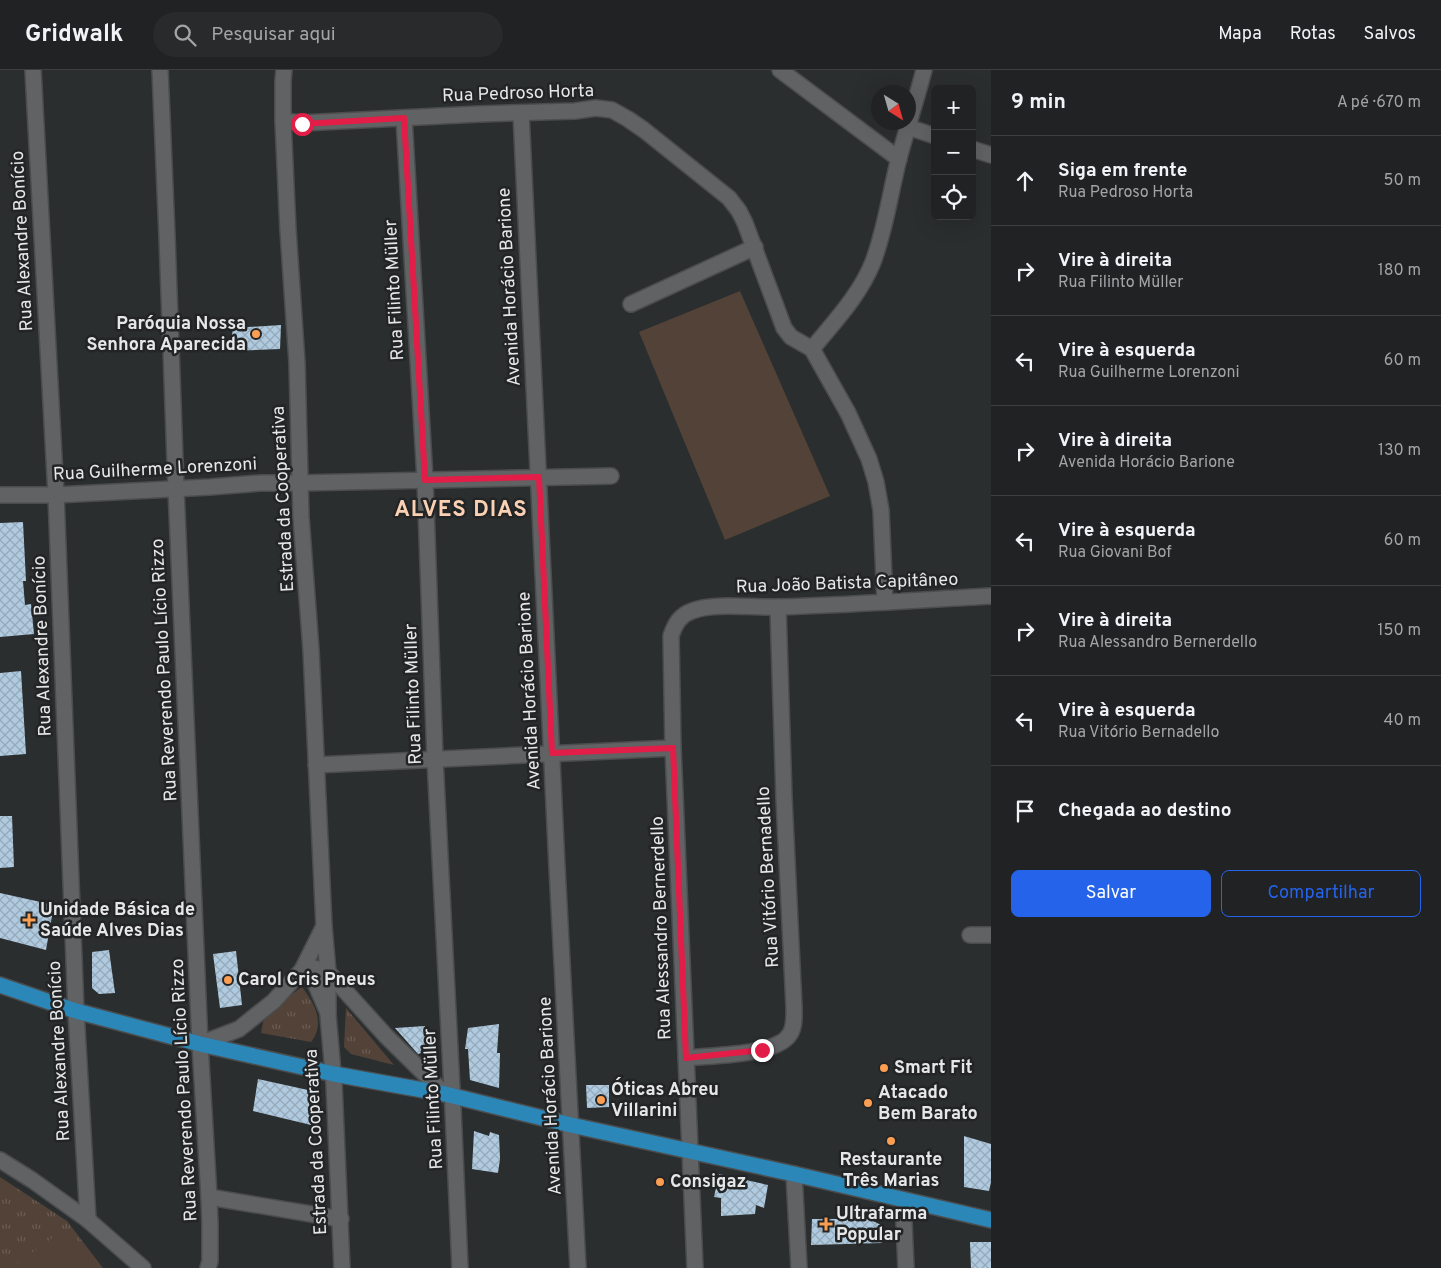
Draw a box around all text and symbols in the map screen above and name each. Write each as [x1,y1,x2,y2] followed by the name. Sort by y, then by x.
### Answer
[153,12,503,57] search box
[25,20,123,50] text: Gridwalk
[171,21,199,49] icon: search
[211,23,336,47] text: Pesquisar aqui
[1218,23,1262,46] text: Mapa
[1290,23,1336,46] text: Rotas
[1364,23,1416,46] text: Salvos
[442,80,594,108] street label: Rua Pedroso Horta
[871,85,916,130] north arrow
[931,85,976,220] map controls
[931,85,976,130] button: +
[1011,89,1066,116] text: 9 min
[1337,93,1421,113] text: A pé · 670 m
[291,113,314,136] route start
[931,130,976,175] button: −
[7,150,39,332] street label: Rua Alexandre Bonício
[1058,159,1187,183] text: Siga em frente
[1011,167,1039,195] icon: ahead
[1384,171,1421,191] text: 50 m
[931,175,976,220] button: locate
[1058,183,1193,203] text: Rua Pedroso Horta
[493,187,527,387] street label: Avenida Horácio Barione
[380,219,410,361] street label: Rua Filinto Müller
[1058,249,1172,273] text: Vire à direita
[1011,257,1039,285] icon: right
[1378,261,1421,281] text: 180 m
[1058,273,1184,293] text: Rua Filinto Müller
[87,313,246,357] place label: Paróquia Nossa Senhora Aparecida
[250,328,262,340] marker: Paróquia Nossa Senhora Aparecida
[1058,339,1196,363] text: Vire à esquerda
[1011,347,1039,375] icon: left
[1384,351,1421,371] text: 60 m
[1058,363,1240,383] text: Rua Guilherme Lorenzoni
[268,405,300,593] street label: Estrada da Cooperativa
[1058,429,1172,453] text: Vire à direita
[1011,437,1039,465] icon: right
[1378,441,1421,461] text: 130 m
[52,453,258,487] street label: Rua Guilherme Lorenzoni
[1058,453,1235,473] text: Avenida Horácio Barione
[394,497,528,524] district label: ALVES DIAS
[1058,519,1196,543] text: Vire à esquerda
[1011,527,1039,555] icon: left
[1384,531,1421,551] text: 60 m
[147,538,183,802] street label: Rua Reverendo Paulo Lício Rizzo
[1058,543,1172,563] text: Rua Giovani Bof
[28,555,58,737] street label: Rua Alexandre Bonício
[735,569,959,599] street label: Rua João Batista Capitâneo
[513,591,547,791] street label: Avenida Horácio Barione
[1058,609,1172,633] text: Vire à direita
[1011,617,1039,645] icon: right
[1378,621,1421,641] text: 150 m
[400,623,428,765] street label: Rua Filinto Müller
[1058,633,1257,653] text: Rua Alessandro Bernerdello
[1058,699,1196,723] text: Vire à esquerda
[1011,707,1039,735] icon: left
[1383,711,1421,731] text: 40 m
[1058,723,1219,743] text: Rua Vitório Bernadello
[753,786,785,968] street label: Rua Vitório Bernadello
[1011,797,1039,825] icon: arrive
[1058,799,1232,823] text: Chegada ao destino
[647,816,677,1040] street label: Rua Alessandro Bernerdello
[1011,870,1211,917] button: Salvar
[1221,870,1421,917] button: Compartilhar
[40,899,195,943] place label: Unidade Básica de Saúde Alves Dias
[22,913,36,927] marker: Unidade Básica de Saúde Alves Dias
[167,958,203,1222] street label: Rua Reverendo Paulo Lício Rizzo
[44,960,76,1142] street label: Rua Alexandre Bonício
[238,969,376,992] place label: Carol Cris Pneus
[222,974,234,986] marker: Carol Cris Pneus
[534,996,568,1196] street label: Avenida Horácio Barione
[419,1028,449,1170] street label: Rua Filinto Müller
[751,1039,774,1062] route end
[301,1048,333,1236] street label: Estrada da Cooperativa
[894,1057,973,1080] place label: Smart Fit
[878,1062,890,1074] marker: Smart Fit
[611,1077,719,1123] place label: Óticas Abreu Villarini
[878,1082,978,1126] place label: Atacado Bem Barato
[595,1094,607,1106] marker: Óticas Abreu Villarini
[862,1097,874,1109] marker: Atacado Bem Barato
[885,1135,897,1147] marker: Restaurante Três Marias
[840,1149,942,1193] place label: Restaurante Três Marias
[670,1171,746,1194] place label: Consigaz
[654,1176,666,1188] marker: Consigaz
[836,1203,927,1247] place label: Ultrafarma Popular
[820,1218,832,1230] marker: Ultrafarma Popular

